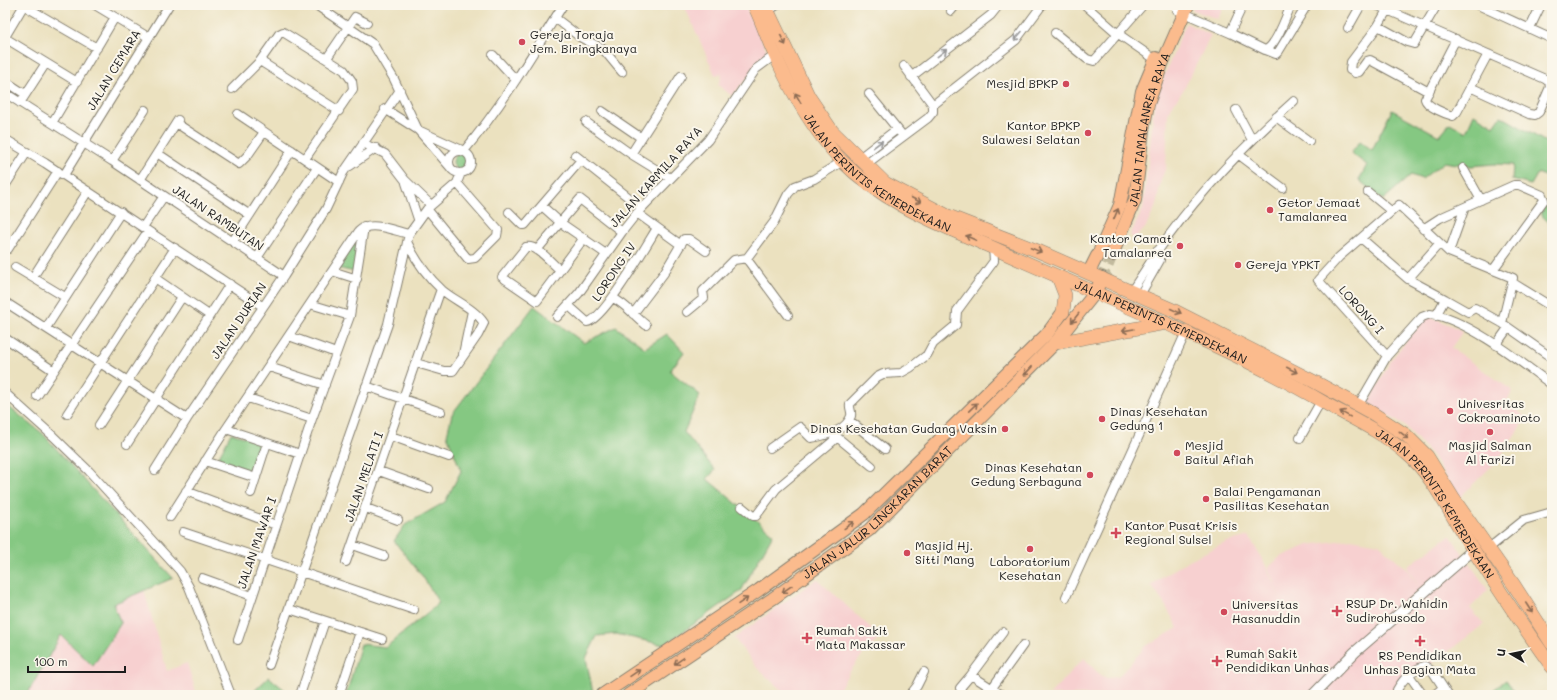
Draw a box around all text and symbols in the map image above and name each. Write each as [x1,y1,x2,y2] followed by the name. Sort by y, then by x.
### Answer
[83,26,144,113] street label: JALAN CEMARA
[530,26,637,56] place label: Gereja Toraja Jem. Biringkanaya
[1014,31,1023,41] one-way arrow
[779,34,787,46] one-way arrow
[517,37,527,47] marker: Gereja Toraja Jem. Biringkanaya
[936,48,947,57] one-way arrow
[1124,50,1173,209] street label: JALAN TAMALANREA RAYA
[987,75,1058,91] place label: Mesjid BPKP
[1061,79,1071,89] marker: Mesjid BPKP
[794,92,802,104] one-way arrow
[801,110,954,236] street label: JALAN PERINTIS KEMERDEKAAN
[982,117,1080,147] place label: Kantor BPKP Sulawesi Selatan
[606,122,705,230] street label: JALAN KARMILA RAYA
[1083,128,1093,138] marker: Kantor BPKP Sulawesi Selatan
[872,140,883,148] one-way arrow
[170,181,267,254] street label: JALAN RAMBUTAN
[1278,194,1360,224] place label: Getor Jemaat Tamalanrea
[910,197,922,205] one-way arrow
[1265,205,1275,215] marker: Getor Jemaat Tamalanrea
[1113,209,1121,221] one-way arrow
[1090,230,1172,260] place label: Kantor Camat Tamalanrea
[965,234,977,242] one-way arrow
[588,239,639,304] street label: LORONG IV
[1175,241,1185,251] marker: Kantor Camat Tamalanrea
[1030,247,1042,254] one-way arrow
[1246,256,1321,272] place label: Gereja YPKT
[1233,260,1243,270] marker: Gereja YPKT
[1073,276,1250,367] street label: JALAN PERINTIS KEMERDEKAAN
[207,279,270,362] street label: JALAN DURIAN
[1336,282,1388,337] street label: LORONG I
[1170,308,1182,315] one-way arrow
[1071,312,1080,323] one-way arrow
[1122,326,1135,334] one-way arrow
[1024,366,1033,376] one-way arrow
[1285,367,1297,375] one-way arrow
[1458,395,1540,425] place label: Univesritas Cokroaminoto
[968,402,978,412] one-way arrow
[1110,403,1207,433] place label: Dinas Kesehatan Gedung 1
[1445,406,1455,416] marker: Univesritas Cokroaminoto
[1339,410,1351,417] one-way arrow
[1097,414,1107,424] marker: Dinas Kesehatan Gedung 1
[810,420,997,436] place label: Dinas Kesehatan Gudang Vaksin
[1000,424,1010,434] marker: Dinas Kesehatan Gudang Vaksin
[1373,424,1498,581] street label: JALAN PERINTIS KEMERDEKAAN
[1485,427,1495,437] marker: Masjid Salman Al Farizi
[340,429,386,524] street label: JALAN MELATI I
[1399,430,1410,439] one-way arrow
[1185,437,1253,467] place label: Mesjid Baitul Afiah
[1449,437,1531,467] place label: Masjid Salman Al Farizi
[799,442,956,582] street label: JALAN JALUR LINGKARAN BARAT
[1172,448,1182,458] marker: Mesjid Baitul Afiah
[971,459,1082,489] place label: Dinas Kesehatan Gedung Serbaguna
[1085,470,1095,480] marker: Dinas Kesehatan Gedung Serbaguna
[1214,483,1329,513] place label: Balai Pengamanan Pasilitas Kesehatan
[1201,494,1211,504] marker: Balai Pengamanan Pasilitas Kesehatan
[233,495,279,591] street label: JALAN MAWAR I
[1125,517,1237,547] place label: Kantor Pusat Krisis Regional Sulsel
[843,521,854,530] one-way arrow
[1110,527,1122,539] marker: Kantor Pusat Krisis Regional Sulsel
[915,537,974,567] place label: Masjid Hj. Sitti Mang
[1025,544,1035,554] marker: Laboratorium Kesehatan
[902,548,912,558] marker: Masjid Hj. Sitti Mang
[990,553,1070,583] place label: Laboratorium Kesehatan
[782,585,793,593] one-way arrow
[1346,595,1448,625] place label: RSUP Dr. Wahidin Sudirohusodo
[1232,596,1300,626] place label: Universitas Hasanuddin
[737,597,748,605] one-way arrow
[1525,602,1533,613] one-way arrow
[1331,605,1343,617] marker: RSUP Dr. Wahidin Sudirohusodo
[1219,607,1229,617] marker: Universitas Hasanuddin
[816,622,906,652] place label: Rumah Sakit Mata Makassar
[801,632,813,644] marker: Rumah Sakit Mata Makassar
[1491,634,1531,674] north arrow
[1414,635,1426,647] marker: RS Pendidikan Unhas Bagian Mata
[1226,645,1329,675] place label: Rumah Sakit Pendidikan Unhas
[1364,647,1476,677] place label: RS Pendidikan Unhas Bagian Mata
[1493,647,1509,657] text: U
[28,648,125,674] scale bar
[34,653,68,669] text: 100 m
[1211,655,1223,667] marker: Rumah Sakit Pendidikan Unhas
[674,657,685,665] one-way arrow
[629,669,640,677] one-way arrow

